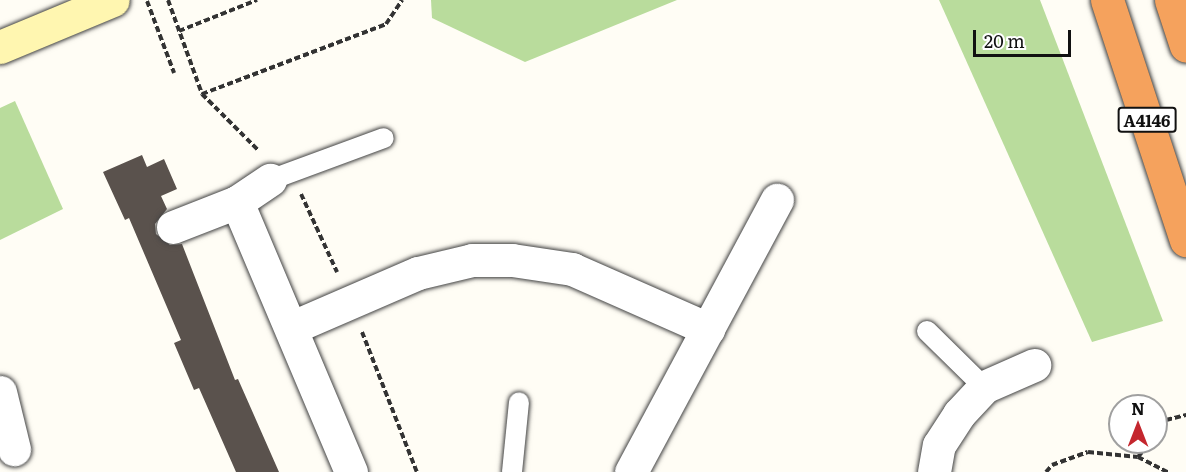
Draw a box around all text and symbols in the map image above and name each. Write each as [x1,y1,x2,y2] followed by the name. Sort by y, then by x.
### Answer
[976,18,1074,56] scale bar
[984,27,1025,54] text: 20 m
[1117,107,1177,133] road number: A4146
[1108,394,1168,454] north arrow
[1131,396,1145,420] text: N

